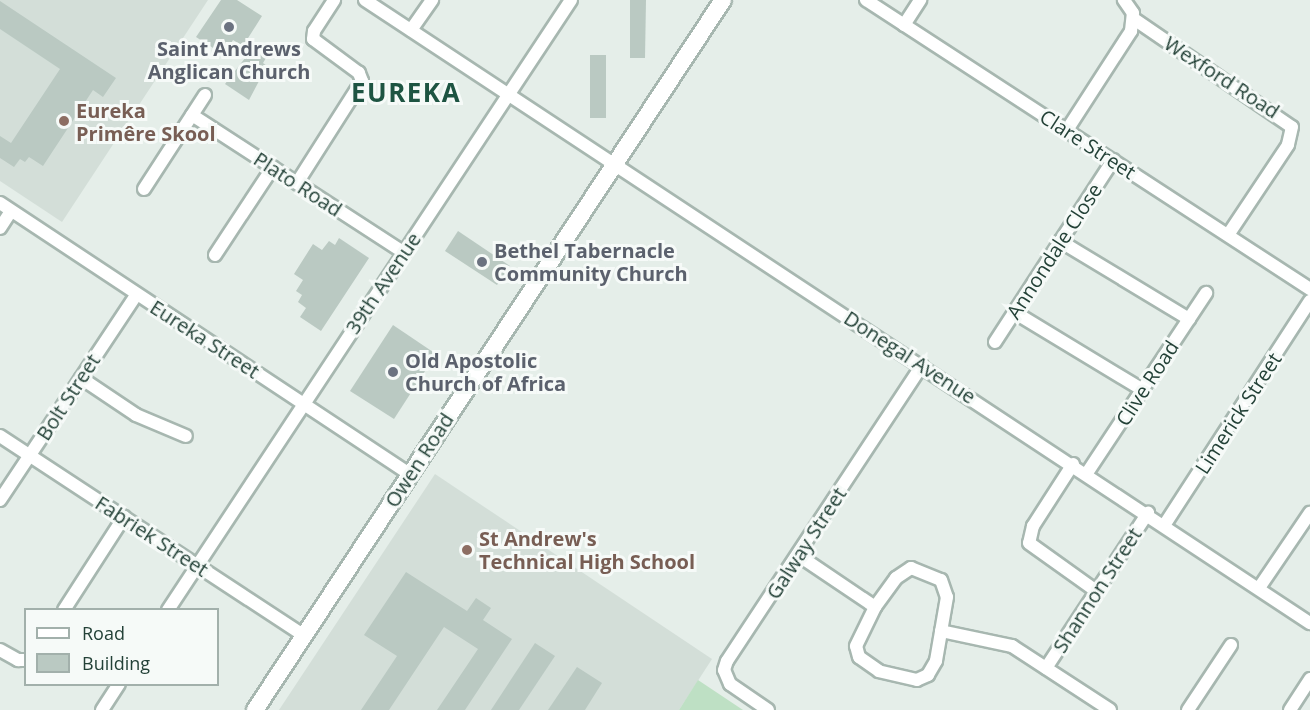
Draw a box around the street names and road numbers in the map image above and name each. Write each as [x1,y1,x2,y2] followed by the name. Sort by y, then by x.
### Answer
[1160,31,1284,123] street label: Wexford Road
[1036,104,1140,184] street label: Clare Street
[249,147,347,221] street label: Plato Road
[1001,179,1107,323] street label: Annondale Close
[340,228,426,338] street label: 39th Avenue
[146,295,264,383] street label: Eureka Street
[840,306,980,408] street label: Donegal Avenue
[1111,336,1183,430] street label: Clive Road
[1190,348,1286,478] street label: Limerick Street
[31,349,105,445] street label: Bolt Street
[380,408,458,512] street label: Owen Road
[761,483,851,603] street label: Galway Street
[91,491,213,581] street label: Fabriek Street
[1048,523,1146,657] street label: Shannon Street

